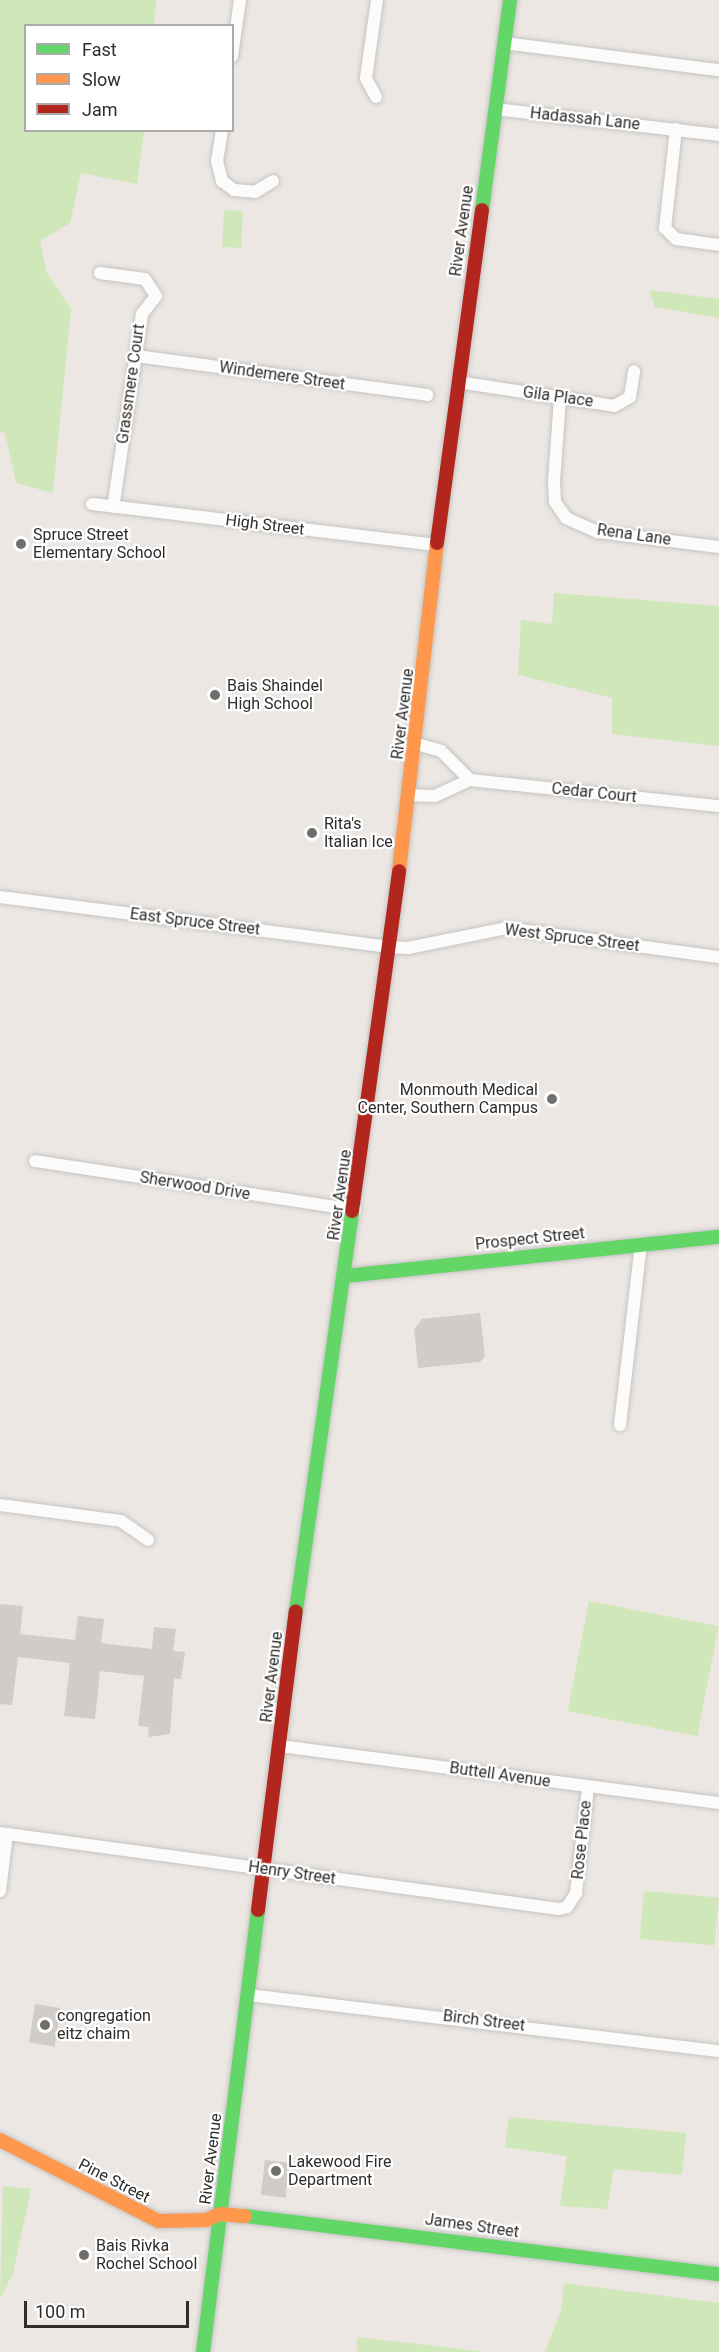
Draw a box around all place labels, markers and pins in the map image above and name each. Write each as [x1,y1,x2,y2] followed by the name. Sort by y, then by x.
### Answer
[33,525,166,563] place label: Spruce Street Elementary School
[14,537,28,551] marker: Spruce Street Elementary School
[227,676,323,714] place label: Bais Shaindel High School
[208,688,222,702] marker: Bais Shaindel High School
[324,814,393,852] place label: Rita's Italian Ice
[305,826,319,840] marker: Rita's Italian Ice
[358,1080,538,1118] place label: Monmouth Medical Center, Southern Campus
[543,1090,561,1108] marker: Monmouth Medical Center, Southern Campus
[57,2006,151,2044] place label: congregation eitz chaim
[38,2018,52,2032] marker: congregation eitz chaim
[288,2152,392,2190] place label: Lakewood Fire Department
[269,2164,283,2178] marker: Lakewood Fire Department
[96,2236,197,2274] place label: Bais Rivka Rochel School
[77,2248,91,2262] marker: Bais Rivka Rochel School

